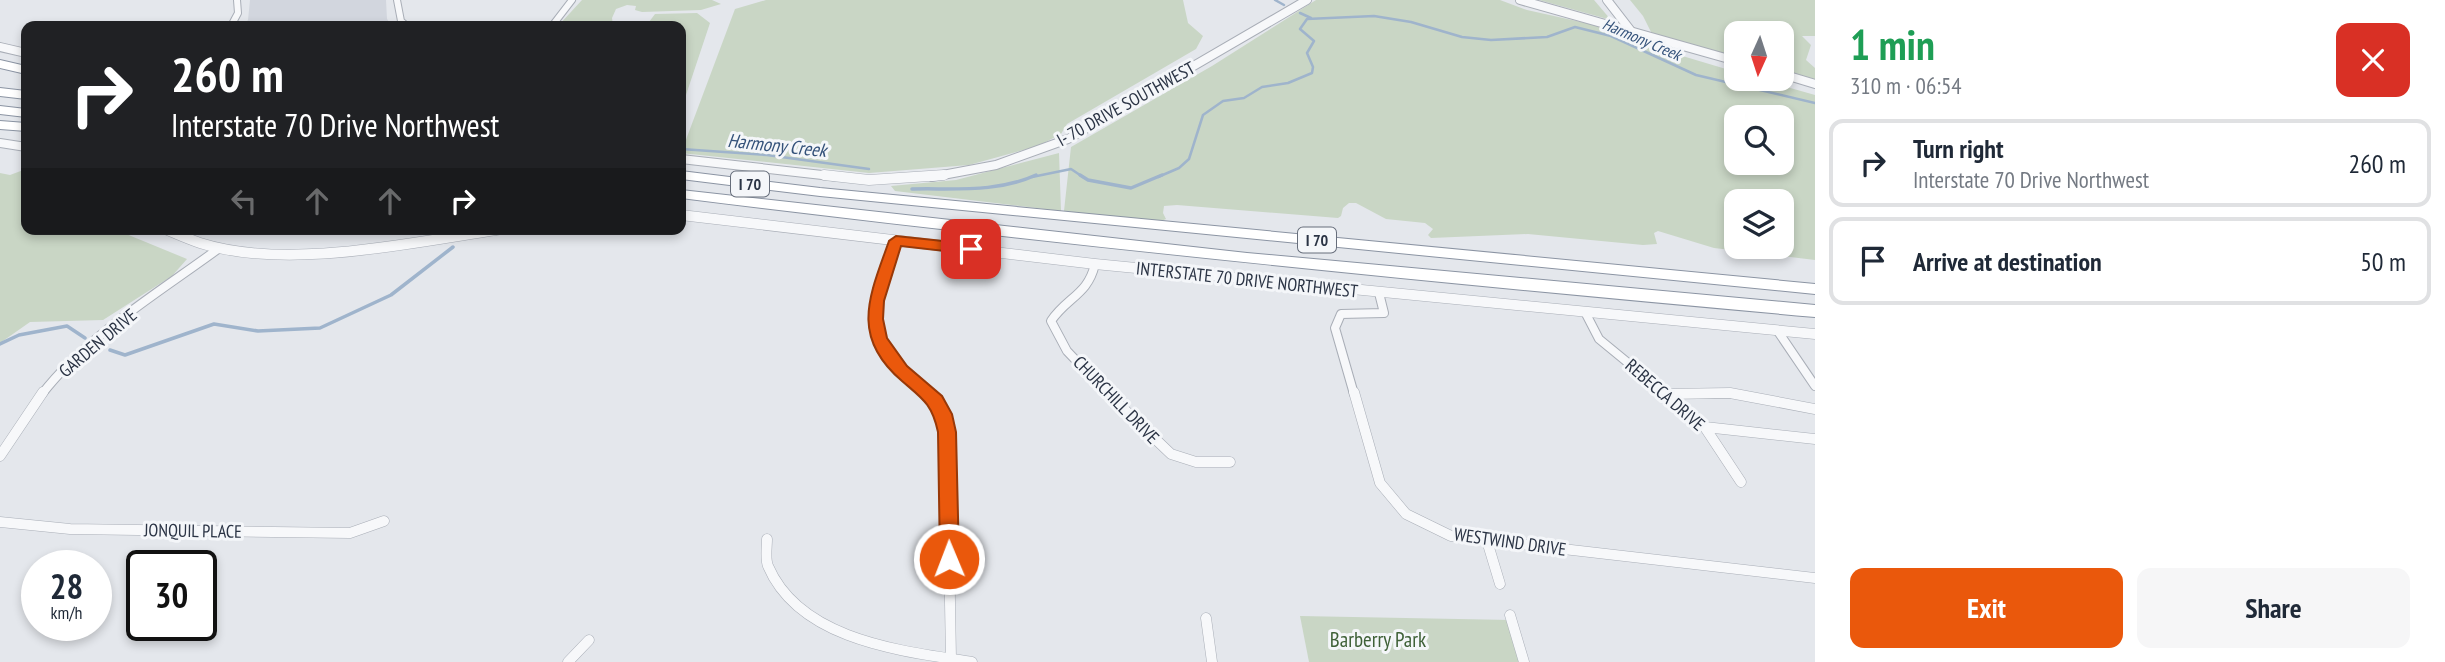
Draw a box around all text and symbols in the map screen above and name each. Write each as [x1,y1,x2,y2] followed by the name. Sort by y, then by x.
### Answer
[1600,13,1686,65] water label: Harmony Creek
[1850,17,1935,72] text: 1 min
[1724,21,1794,91] north arrow
[1724,21,1794,259] map controls
[2336,23,2410,97] button: close
[171,42,284,106] text: 260 m
[56,49,147,140] icon: right
[1053,56,1199,151] street label: I- 70 DRIVE SOUTHWEST
[1850,71,1962,100] text: 310 m · 06:54
[171,104,499,146] text: Interstate 70 Drive Northwest
[1724,105,1794,175] button: search
[726,128,830,162] water label: Harmony Creek
[1913,132,2004,165] text: Turn right
[1854,144,1892,182] icon: right
[2348,147,2406,180] text: 260 m
[1913,165,2149,194] text: Interstate 70 Drive Northwest
[731,172,769,196] road number: I 70
[225,182,263,220] icon: left
[298,182,336,220] icon: ahead
[371,182,409,220] icon: ahead
[444,182,482,220] icon: right
[1724,189,1794,259] button: layers
[941,219,1001,279] pin
[1298,228,1336,252] road number: I 70
[952,230,990,268] icon: arrive
[1854,242,1892,280] icon: arrive
[1913,245,2102,278] text: Arrive at destination
[2360,245,2406,278] text: 50 m
[1135,256,1359,303] street label: INTERSTATE 70 DRIVE NORTHWEST
[54,303,141,382] street label: GARDEN DRIVE
[1069,351,1164,449] street label: CHURCHILL DRIVE
[1621,354,1710,436] street label: REBECCA DRIVE
[143,518,242,543] street label: JONQUIL PLACE
[912,522,986,596] position arrow
[1453,522,1568,561] street label: WESTWIND DRIVE
[126,550,217,641] speed limit sign: 30
[50,563,83,609] text: 28
[1850,568,2123,648] button: Exit
[2137,568,2410,648] button: Share
[51,601,82,624] text: km/h
[1330,626,1426,653] park label: Barberry Park

